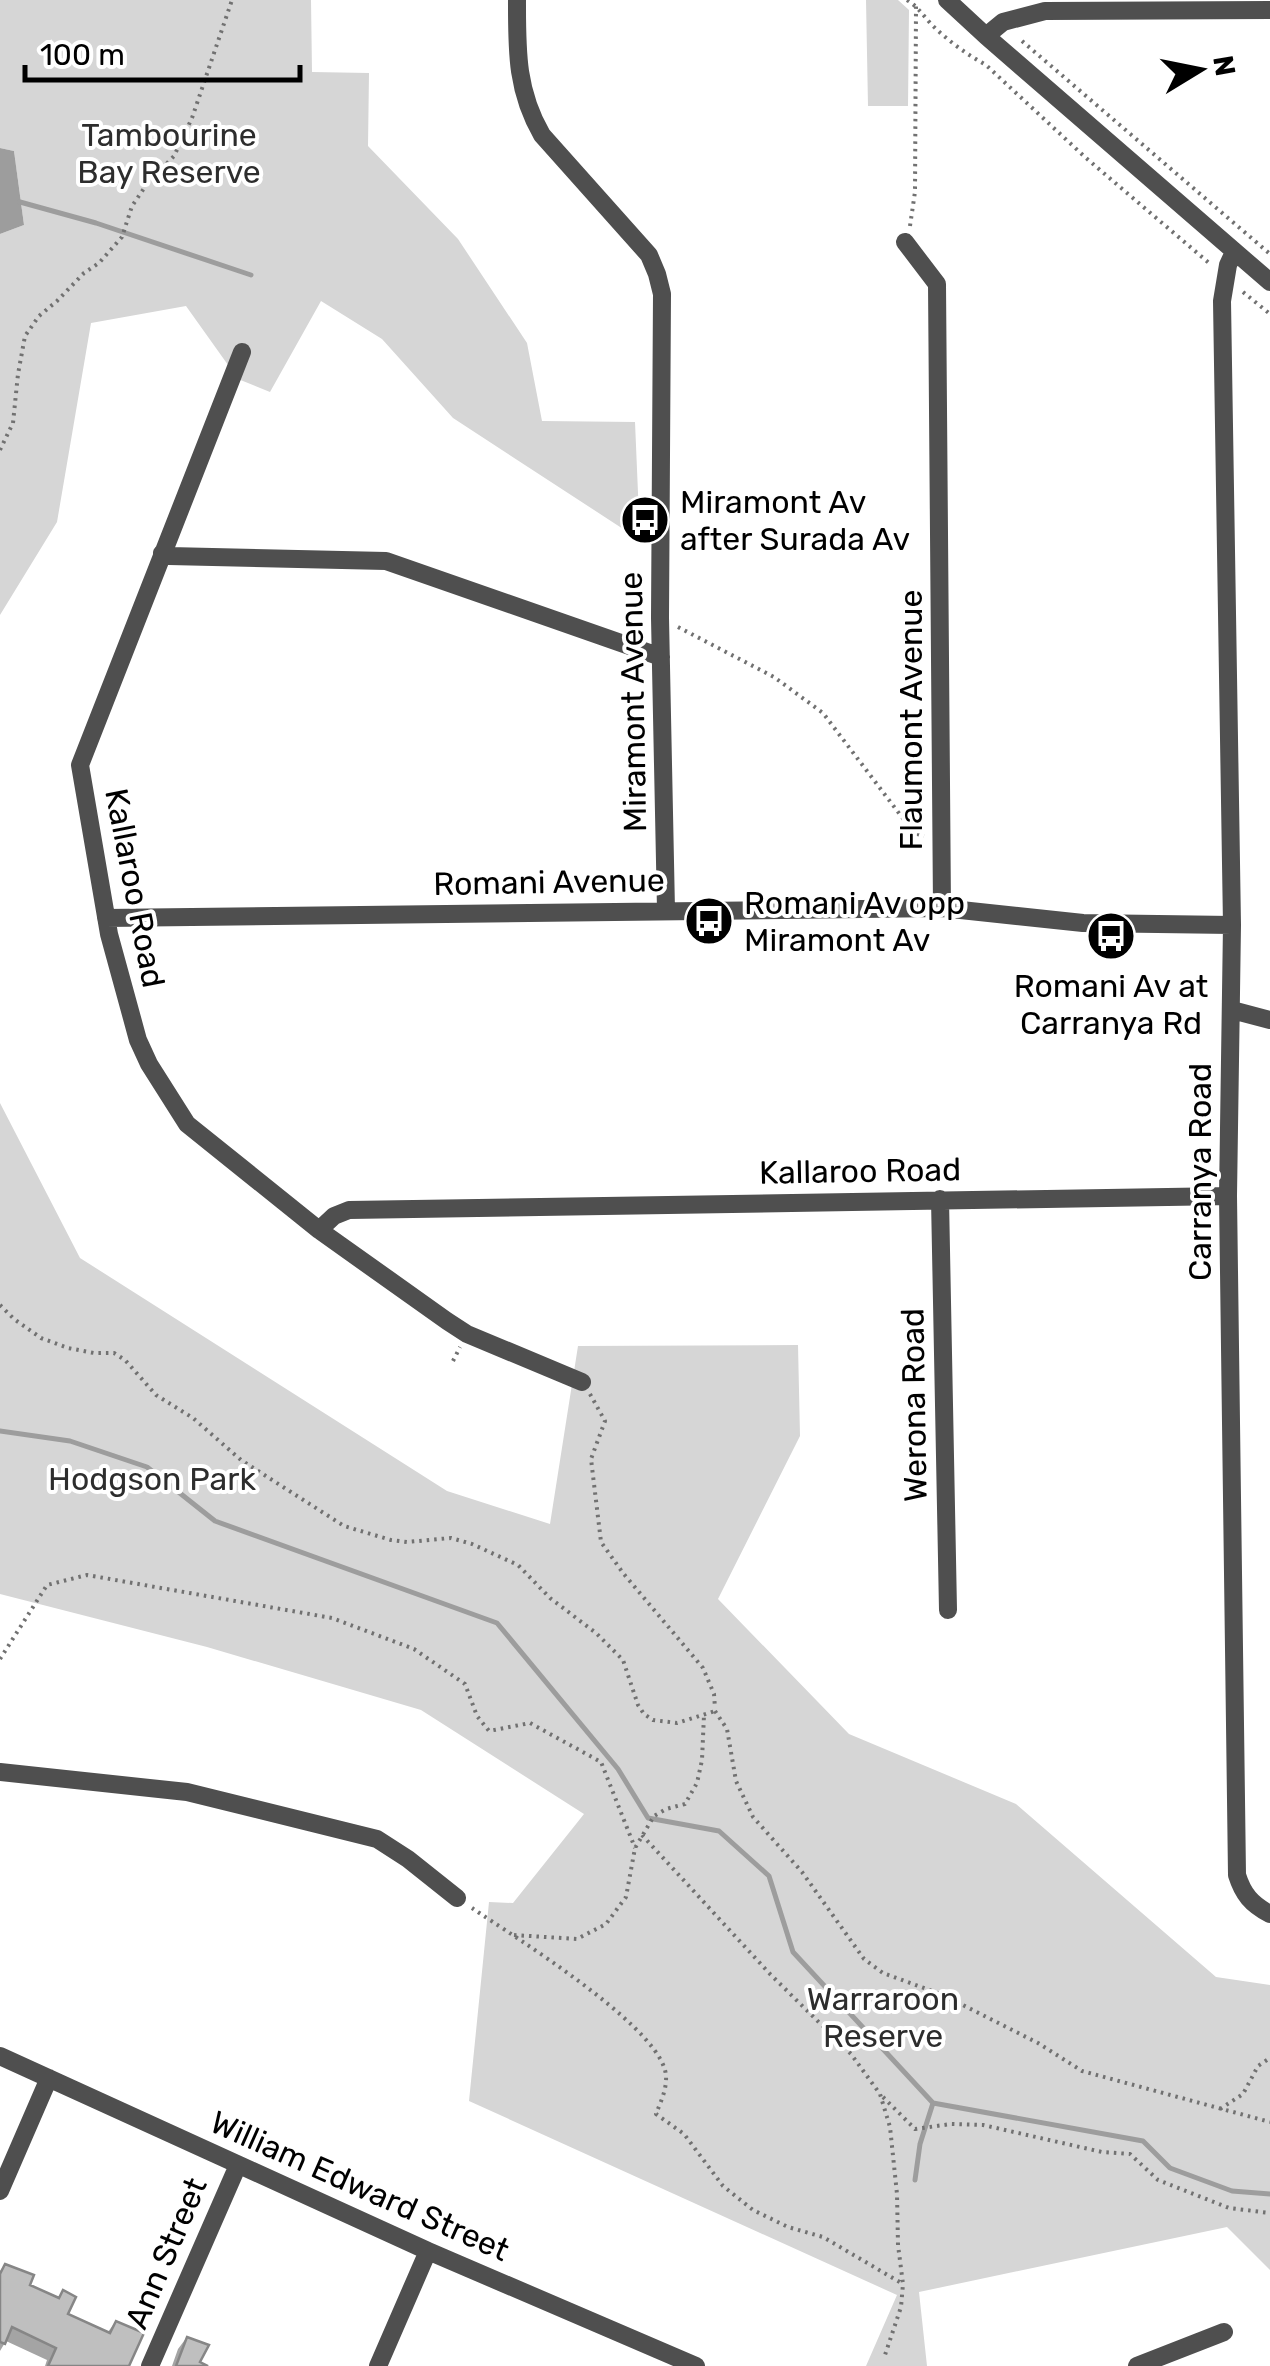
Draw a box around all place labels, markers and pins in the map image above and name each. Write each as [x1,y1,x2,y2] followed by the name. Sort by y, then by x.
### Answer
[680,483,910,558] place label: Miramont Av after Surada Av
[619,494,671,546] bus stop icon: Miramont Av after Surada Av
[744,884,965,959] place label: Romani Av opp Miramont Av
[683,895,735,947] bus stop icon: Romani Av opp Miramont Av
[1085,910,1137,962] bus stop icon: Romani Av at Carranya Rd
[1014,967,1208,1042] place label: Romani Av at Carranya Rd

